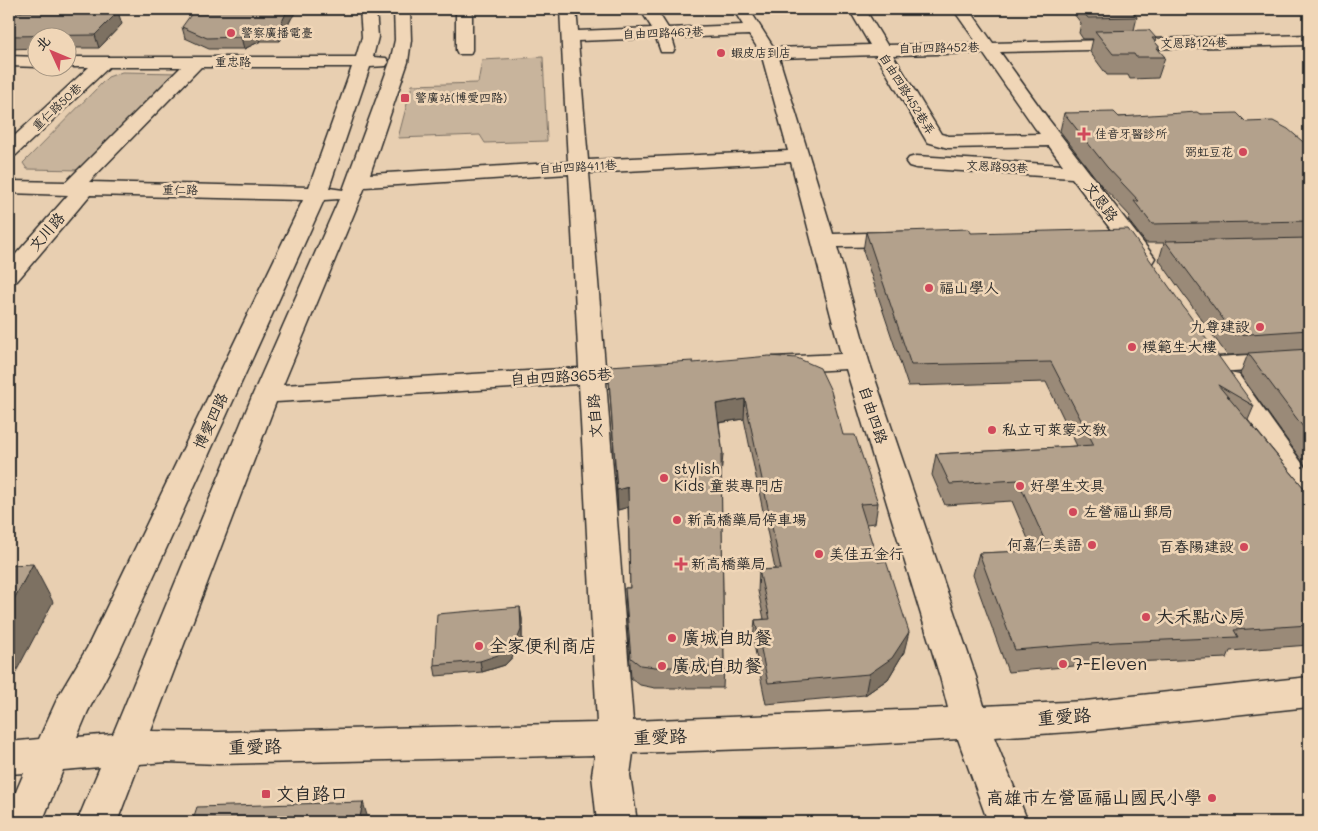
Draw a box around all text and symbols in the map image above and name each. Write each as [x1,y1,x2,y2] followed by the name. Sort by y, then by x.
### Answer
[622,23,704,41] street label: 自由四路467巷
[241,24,313,40] place label: 警察廣播電臺
[225,27,237,39] marker: 警察廣播電臺
[28,28,78,78] north arrow
[31,31,54,54] text: 北
[1160,33,1228,51] street label: 文恩路124巷
[898,38,979,56] street label: 自由四路452巷
[731,44,791,60] place label: 蝦皮店到店
[715,47,727,59] marker: 蝦皮店到店
[876,50,939,137] street label: 自由四路452巷弄
[215,53,251,69] street label: 重忠路
[28,79,85,133] street label: 重仁路50巷
[415,89,507,105] place label: 警廣站(博愛四路)
[399,92,411,104] marker: 警廣站(博愛四路)
[1095,125,1168,141] place label: 佳音牙醫診所
[1077,127,1091,141] marker: 佳音牙醫診所
[1185,143,1233,159] place label: 弼虹豆花
[1237,146,1249,158] marker: 弼虹豆花
[539,156,617,176] street label: 自由四路411巷
[966,156,1028,176] street label: 文恩路93巷
[1080,177,1123,225] street label: 文恩路
[162,181,198,197] street label: 重仁路
[24,208,69,255] street label: 文川路
[939,277,999,297] place label: 福山學人
[923,282,935,294] marker: 福山學人
[1190,316,1250,336] place label: 九尊建設
[1254,321,1266,333] marker: 九尊建設
[1142,336,1217,356] place label: 模範生大樓
[1126,341,1138,353] marker: 模範生大樓
[510,363,612,389] street label: 自由四路365巷
[855,383,893,446] street label: 自由四路
[188,389,232,452] street label: 博愛四路
[582,393,606,439] street label: 文自路
[1002,419,1107,439] place label: 私立可萊蒙文教
[986,424,998,436] marker: 私立可萊蒙文教
[674,458,784,495] place label: stylish Kids 童裝專門店
[658,472,670,484] marker: stylish Kids 童裝專門店
[1030,475,1105,495] place label: 好學生文具
[1014,480,1026,492] marker: 好學生文具
[1083,501,1173,521] place label: 左營福山郵局
[1067,506,1079,518] marker: 左營福山郵局
[687,509,807,529] place label: 新高橋藥局停車場
[671,514,683,526] marker: 新高橋藥局停車場
[1007,534,1082,554] place label: 何嘉仁美語
[1159,536,1234,556] place label: 百春陽建設
[1086,539,1098,551] marker: 何嘉仁美語
[1238,541,1250,553] marker: 百春陽建設
[829,543,904,563] place label: 美佳五金行
[813,548,825,560] marker: 美佳五金行
[691,553,766,573] place label: 新高橋藥局
[675,558,687,570] marker: 新高橋藥局
[1156,604,1246,628] place label: 大禾點心房
[1140,611,1152,623] marker: 大禾點心房
[682,625,772,649] place label: 廣城自助餐
[666,632,678,644] marker: 廣城自助餐
[489,633,597,657] place label: 全家便利商店
[473,640,485,652] marker: 全家便利商店
[1073,651,1147,675] place label: 7-Eleven
[672,653,762,677] place label: 廣成自助餐
[1057,658,1069,670] marker: 7-Eleven
[656,660,668,672] marker: 廣成自助餐
[1036,702,1092,730] street label: 重愛路
[633,723,687,749] street label: 重愛路
[228,734,282,758] street label: 重愛路
[276,781,348,805] place label: 文自路口
[986,785,1202,809] place label: 高雄市左營區福山國民小學
[260,788,272,800] marker: 文自路口
[1206,792,1218,804] marker: 高雄市左營區福山國民小學

